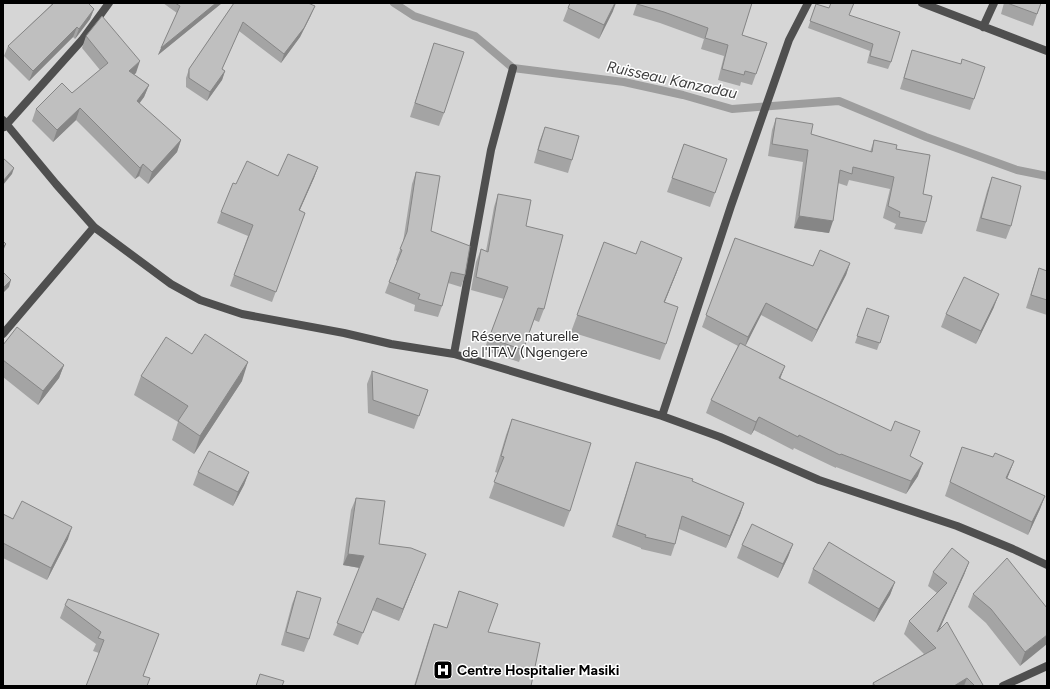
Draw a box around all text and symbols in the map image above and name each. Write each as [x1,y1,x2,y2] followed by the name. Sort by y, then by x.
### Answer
[605,57,739,103] water label: Ruisseau Kanzadau
[462,328,588,361] park label: Réserve naturelle de l'ITAV (Ngengere
[432,659,454,681] hospital icon: Centre Hospitalier Masiki
[457,662,619,679] place label: Centre Hospitalier Masiki

